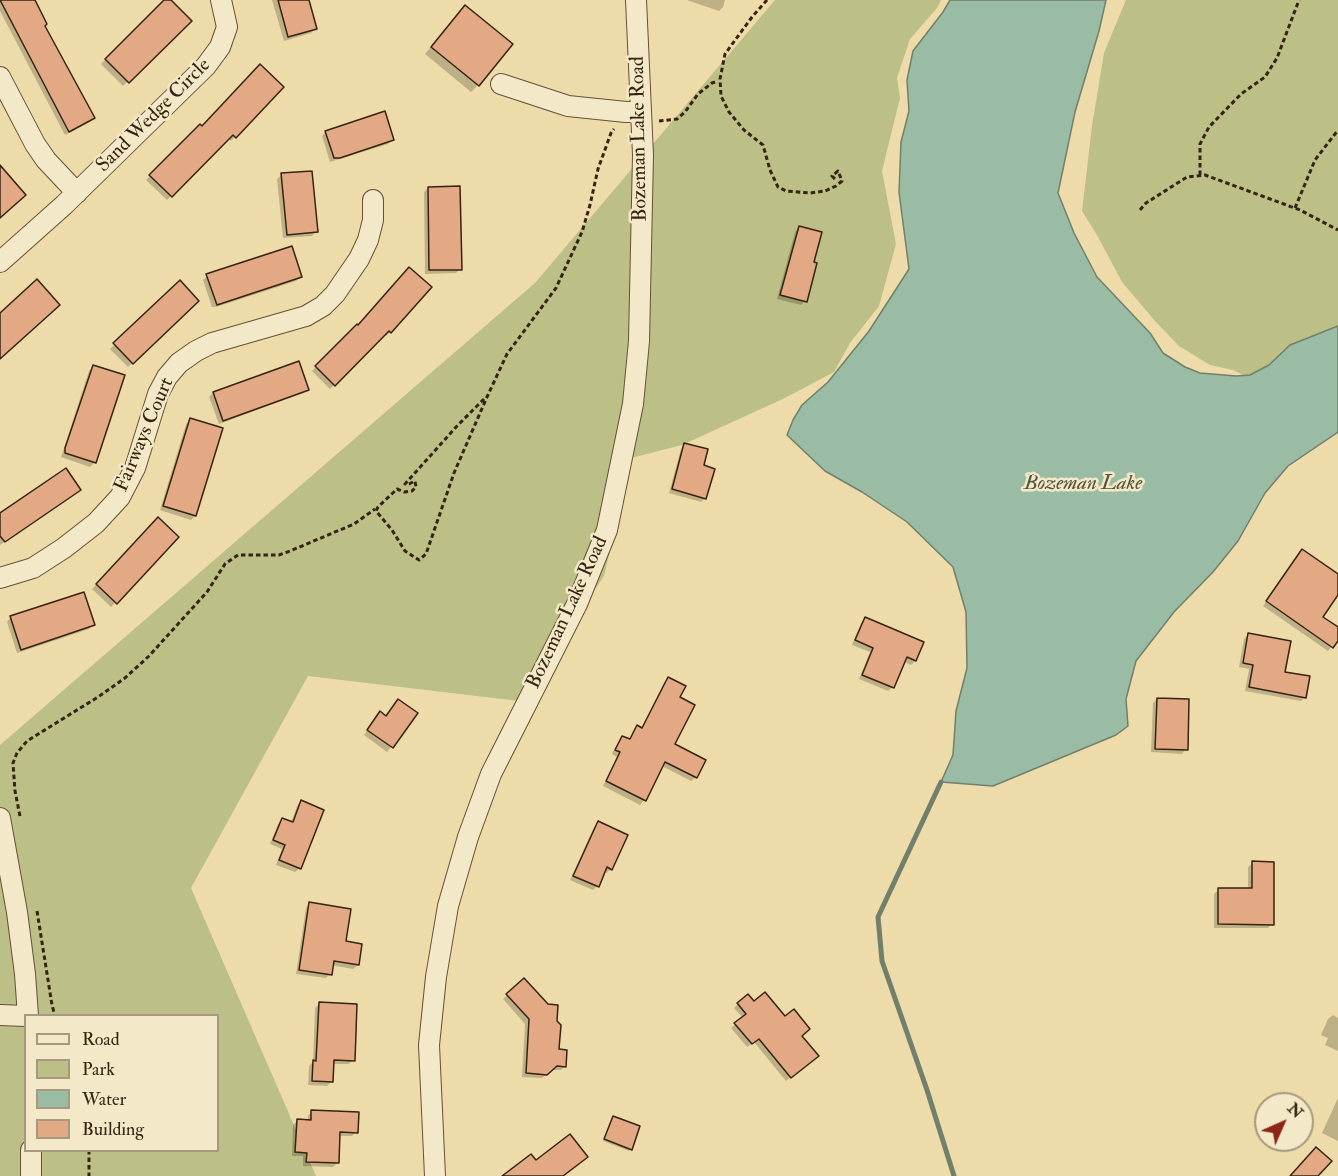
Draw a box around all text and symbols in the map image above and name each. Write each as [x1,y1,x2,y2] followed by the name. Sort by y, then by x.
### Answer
[92,54,216,178] street label: Sand Wedge Circle
[627,56,653,222] street label: Bozeman Lake Road
[110,374,180,496] street label: Fairways Court
[1024,471,1142,497] water label: Bozeman Lake
[522,533,614,693] street label: Bozeman Lake Road
[24,1014,219,1152] legend
[82,1028,120,1051] text: Road
[82,1058,115,1081] text: Park
[82,1088,126,1111] text: Water
[1254,1092,1314,1152] north arrow
[1283,1099,1307,1123] text: N
[82,1118,144,1141] text: Building

